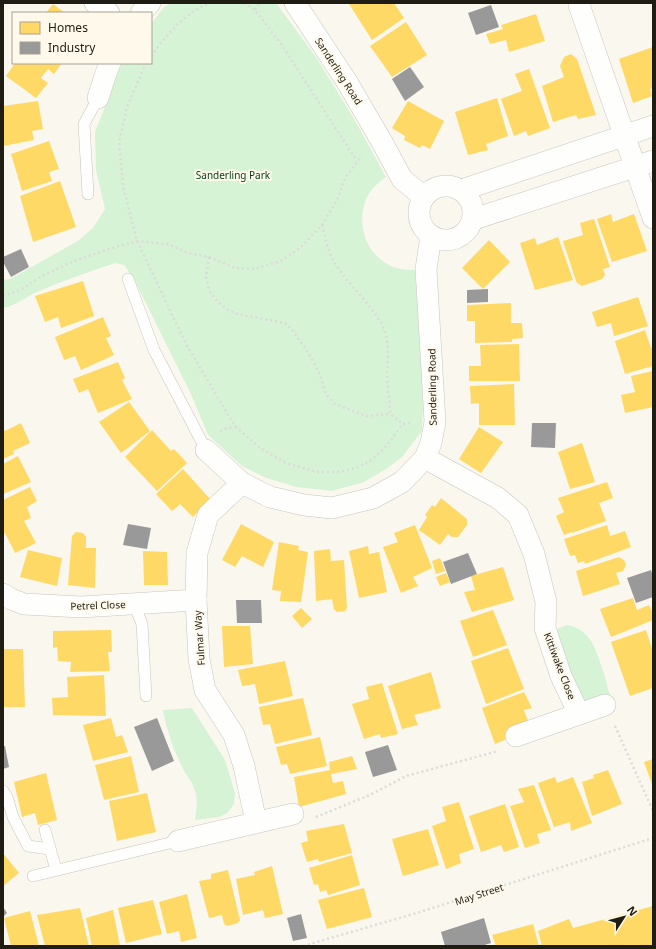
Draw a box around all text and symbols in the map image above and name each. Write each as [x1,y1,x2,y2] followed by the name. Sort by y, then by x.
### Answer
[12,12,152,64] legend
[48,19,88,36] text: Homes
[312,35,366,107] street label: Sanderling Road
[48,39,96,56] text: Industry
[196,168,271,182] park label: Sanderling Park
[424,348,440,426] street label: Sanderling Road
[70,597,126,613] street label: Petrel Close
[190,609,208,666] street label: Fulmar Way
[541,630,579,702] street label: Kittiwake Close
[453,879,505,908] street label: May Street
[604,897,644,937] north arrow
[624,903,641,919] text: N

